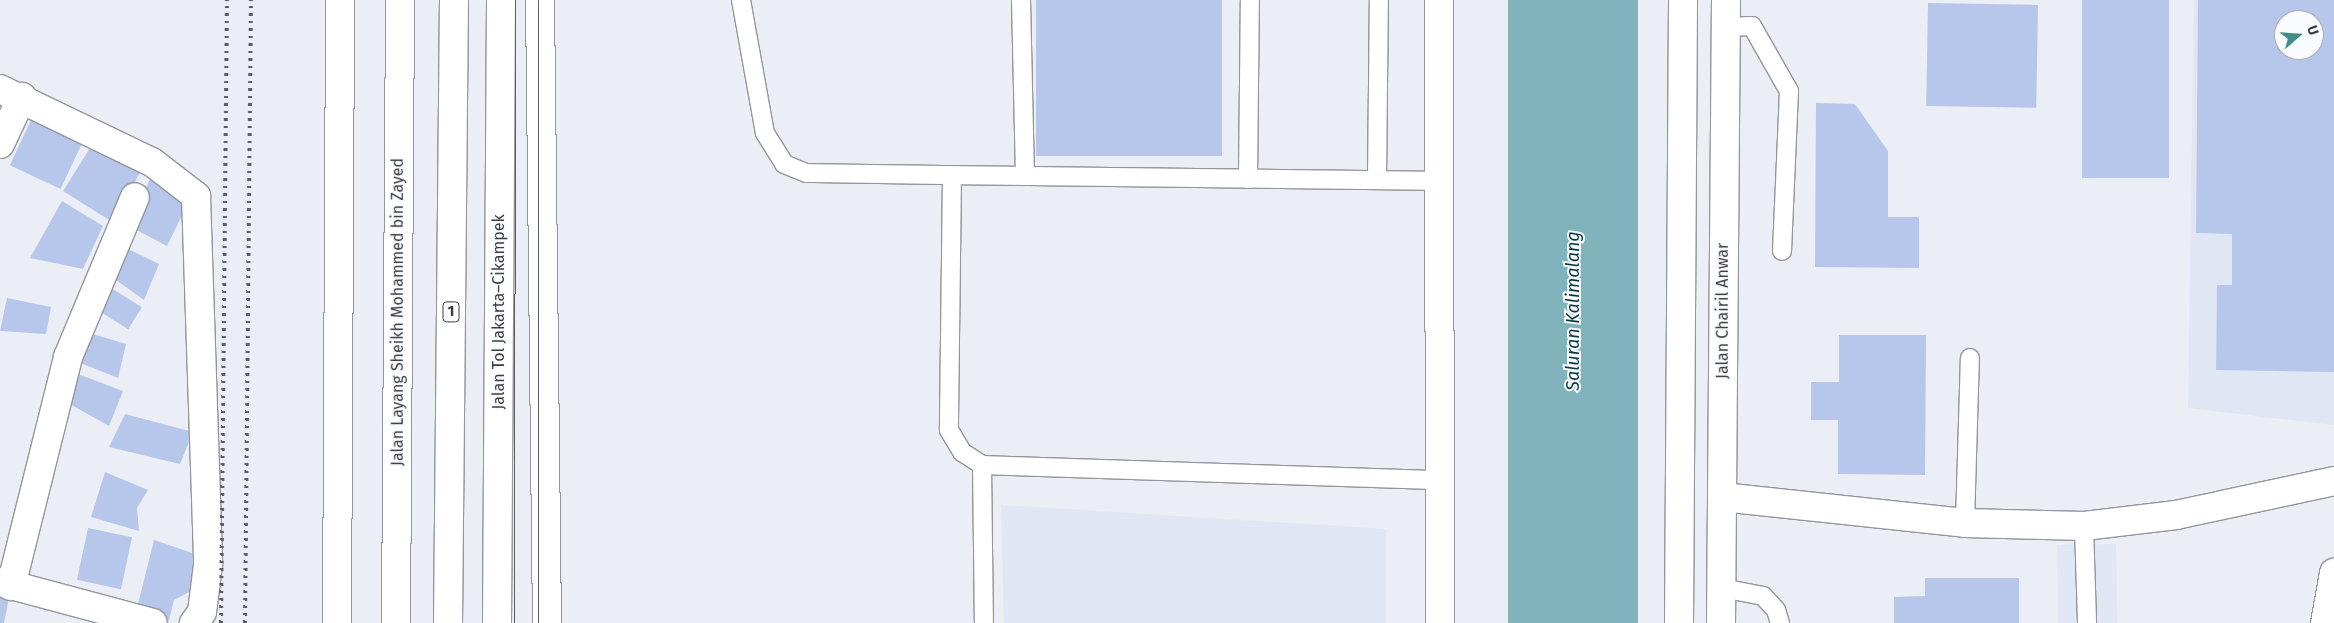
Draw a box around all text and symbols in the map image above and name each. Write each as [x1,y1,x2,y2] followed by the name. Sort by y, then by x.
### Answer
[2274,10,2324,60] north arrow
[2303,23,2322,37] text: U
[388,158,408,466] street label: Jalan Layang Sheikh Mohammed bin Zayed
[489,214,509,410] street label: Jalan Tol Jakarta–Cikampek
[1562,231,1584,391] water label: Saluran Kalimalang
[1713,243,1733,379] street label: Jalan Chairil Anwar
[442,300,460,324] road number: 1

